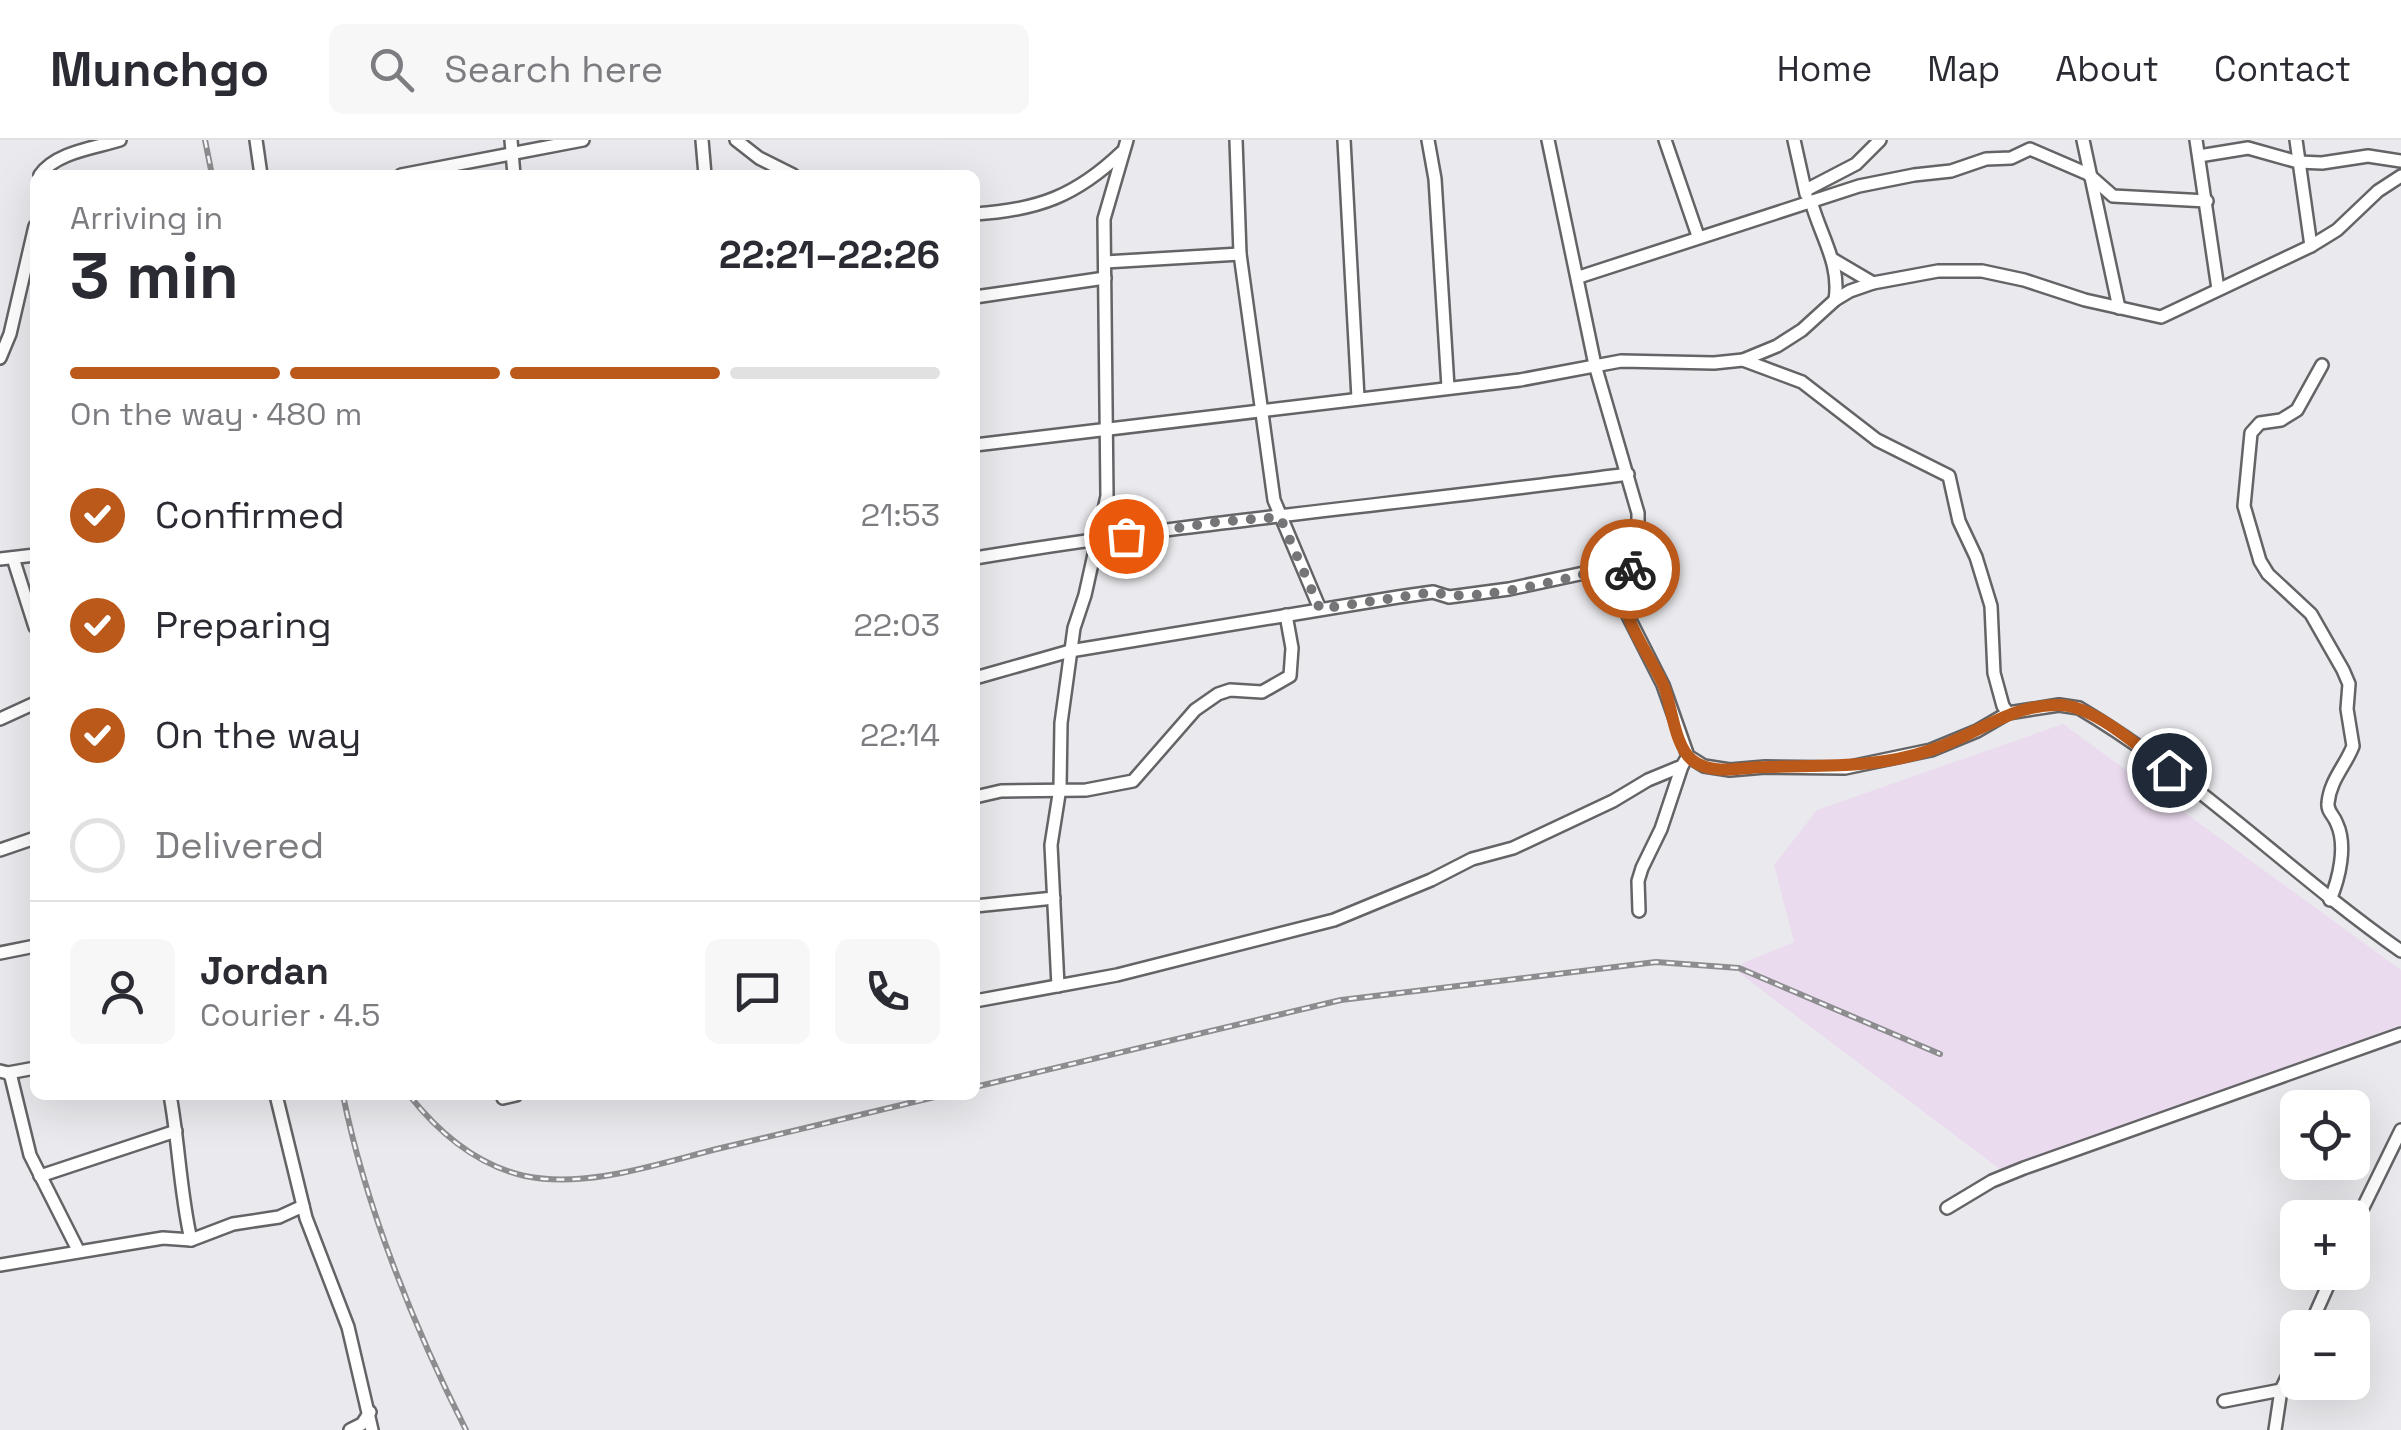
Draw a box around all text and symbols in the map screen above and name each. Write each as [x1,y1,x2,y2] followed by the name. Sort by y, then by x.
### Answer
[329,24,1029,114] search box
[50,39,269,100] text: Munchgo
[364,42,419,97] icon: search
[444,45,663,93] text: Search here
[1777,47,1872,91] text: Home
[1927,47,2000,91] text: Map
[2055,47,2159,91] text: About
[2214,47,2351,91] text: Contact
[70,198,223,238] text: Arriving in
[719,231,940,279] text: 22:21–22:26
[70,234,239,317] text: 3 min
[70,394,362,434] text: On the way · 480 m
[70,488,125,543] icon: check
[155,491,345,539] text: Confirmed
[1084,494,1169,579] pin
[861,495,940,535] text: 21:53
[1099,509,1154,564] icon: bag
[1580,519,1680,619] courier
[1603,542,1658,597] icon: bike
[70,598,125,653] icon: check
[155,601,332,649] text: Preparing
[853,605,940,645] text: 22:03
[70,708,125,763] icon: check
[155,711,361,759] text: On the way
[860,715,940,755] text: 22:14
[2127,728,2212,813] pin
[2142,743,2197,798] icon: home
[155,821,324,869] text: Delivered
[70,939,175,1044] button: person
[705,939,810,1044] button: chat
[835,939,940,1044] button: phone
[200,947,329,995] text: Jordan
[200,995,381,1035] text: Courier · 4.5
[2280,1090,2370,1400] map controls
[2280,1090,2370,1180] button: locate
[2280,1200,2370,1290] button: +
[2280,1310,2370,1400] button: −

